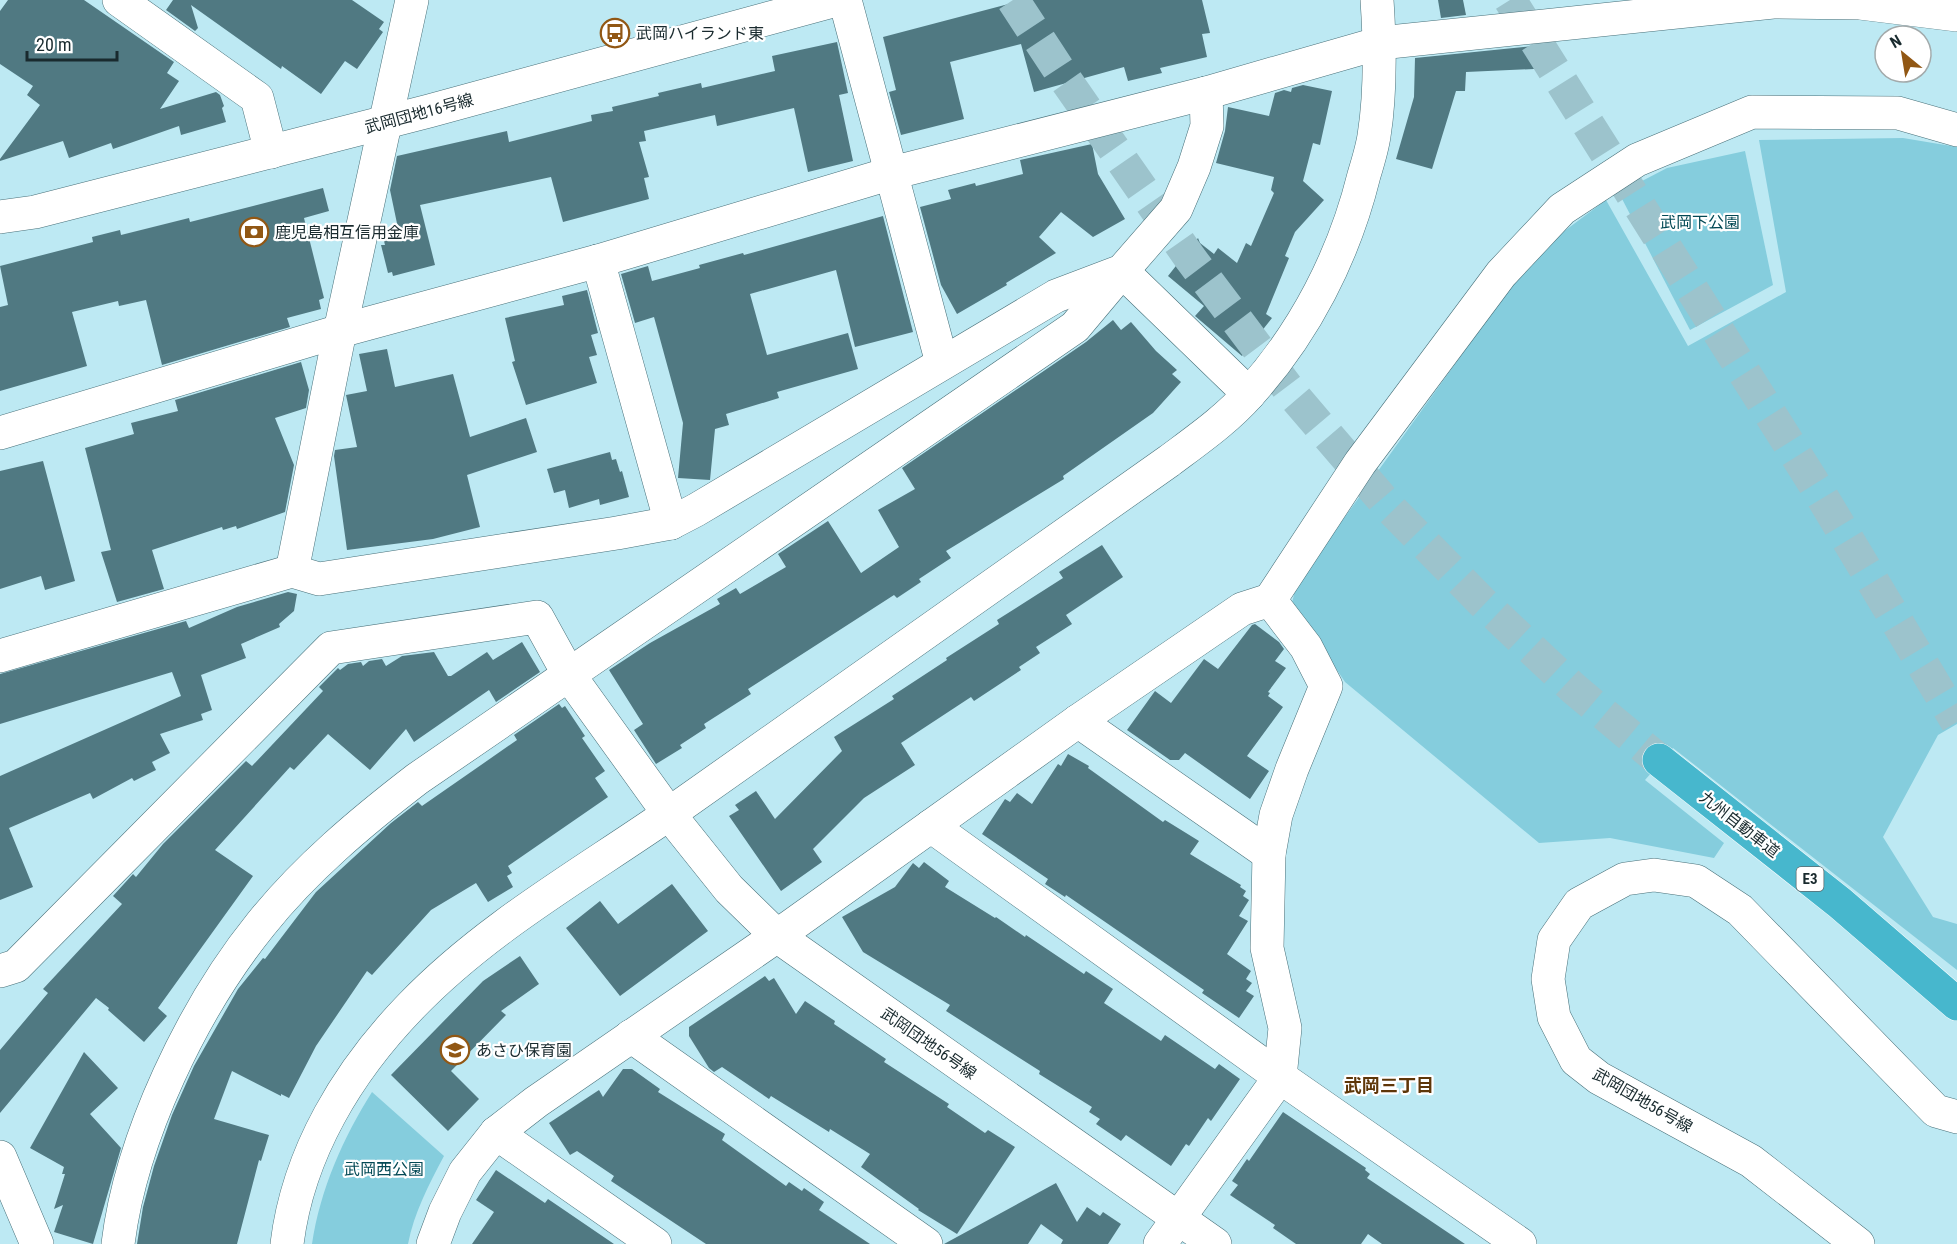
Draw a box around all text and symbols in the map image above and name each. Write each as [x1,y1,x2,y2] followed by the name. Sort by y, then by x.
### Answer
[599,17,631,49] bus stop icon: 武岡ハイランド東
[27,24,117,62] scale bar
[636,24,764,43] place label: 武岡ハイランド東
[1873,24,1933,84] north arrow
[1887,31,1905,52] text: N
[36,34,71,55] text: 20 m
[363,90,476,137] street label: 武岡団地16号線
[1660,213,1740,232] park label: 武岡下公園
[238,216,270,248] bank icon: 鹿児島相互信用金庫
[275,223,419,242] place label: 鹿児島相互信用金庫
[1696,787,1783,861] street label: 九州自動車道
[1796,867,1824,891] road number: E3
[877,1004,980,1083] street label: 武岡団地56号線
[439,1034,471,1066] school or university icon: あさひ保育園
[476,1041,572,1060] place label: あさひ保育園
[1590,1064,1696,1137] street label: 武岡団地56号線
[1344,1075,1434,1096] district label: 武岡三丁目
[344,1160,424,1179] park label: 武岡西公園

